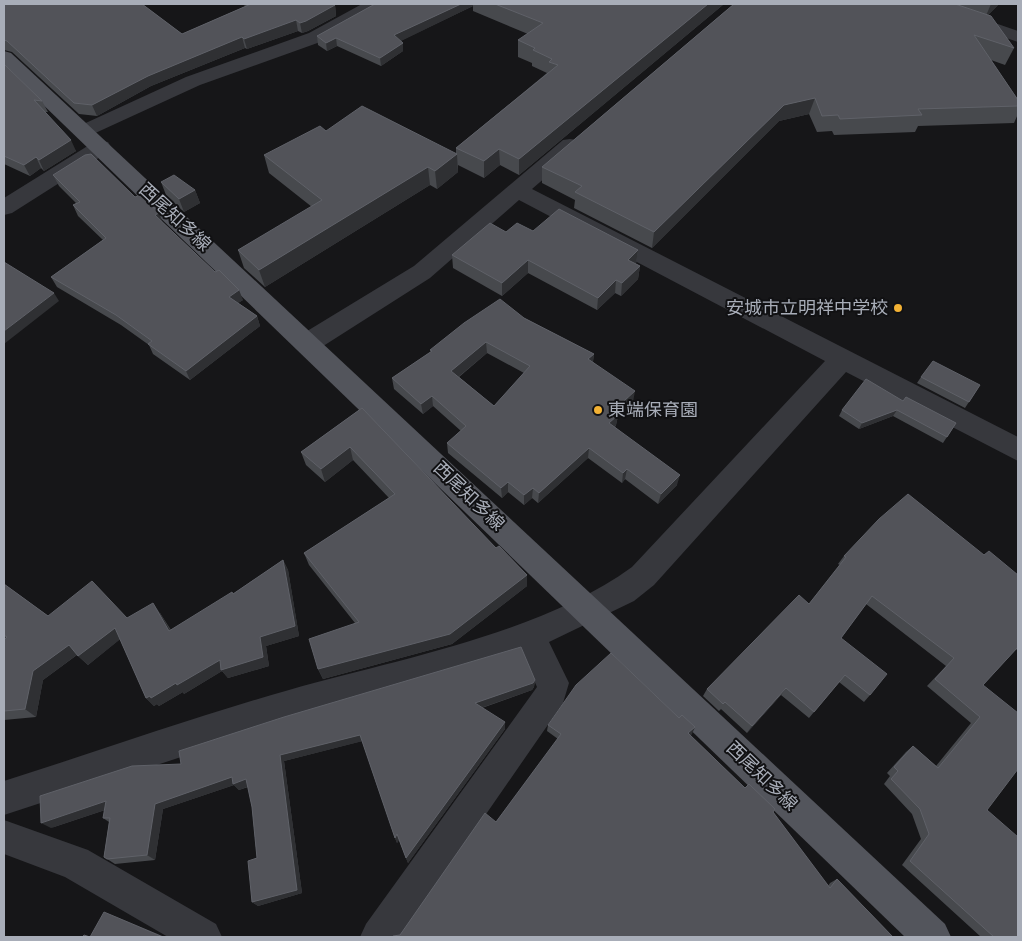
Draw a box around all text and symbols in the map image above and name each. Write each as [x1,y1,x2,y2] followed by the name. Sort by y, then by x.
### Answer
[135,178,216,256] street label: 西尾知多線
[726,296,888,319] place label: 安城市立明祥中学校
[892,302,904,314] marker: 安城市立明祥中学校
[608,398,698,421] place label: 東端保育園
[592,404,604,416] marker: 東端保育園
[429,456,510,535] street label: 西尾知多線
[722,736,803,815] street label: 西尾知多線

